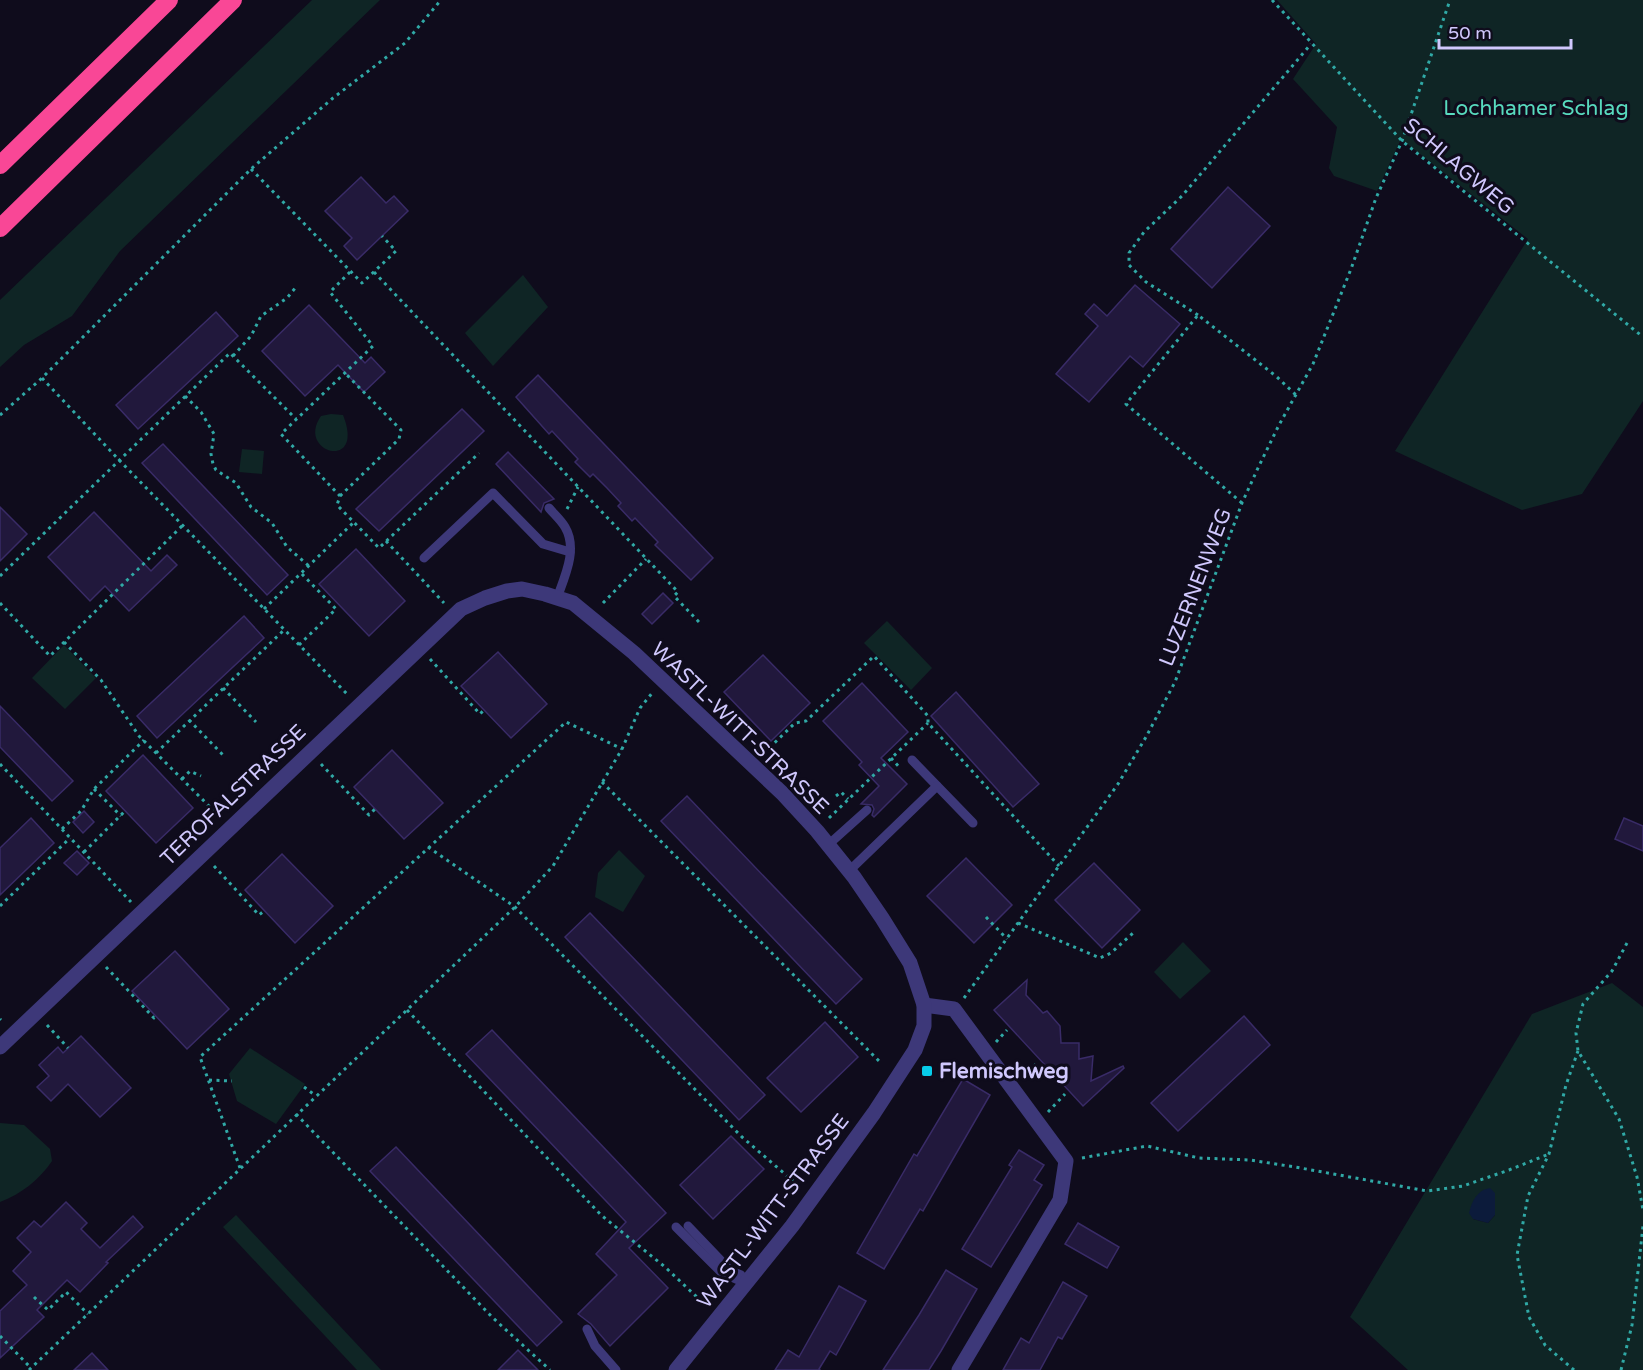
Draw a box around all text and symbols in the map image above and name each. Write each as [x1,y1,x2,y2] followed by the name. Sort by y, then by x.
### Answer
[1439,12,1571,50] scale bar
[1448,22,1492,44] text: 50 m
[1443,96,1629,121] park label: Lochhamer Schlag
[1398,113,1519,220] street label: SCHLAGWEG
[1154,505,1237,670] street label: LUZERNENWEG
[646,637,834,820] street label: WASTL-WITT-STRASSE
[155,720,311,871] street label: TEROFALSTRASSE
[939,1059,1069,1084] place label: Flemischweg
[920,1064,934,1078] marker: Flemischweg
[692,1109,855,1313] street label: WASTL-WITT-STRASSE

